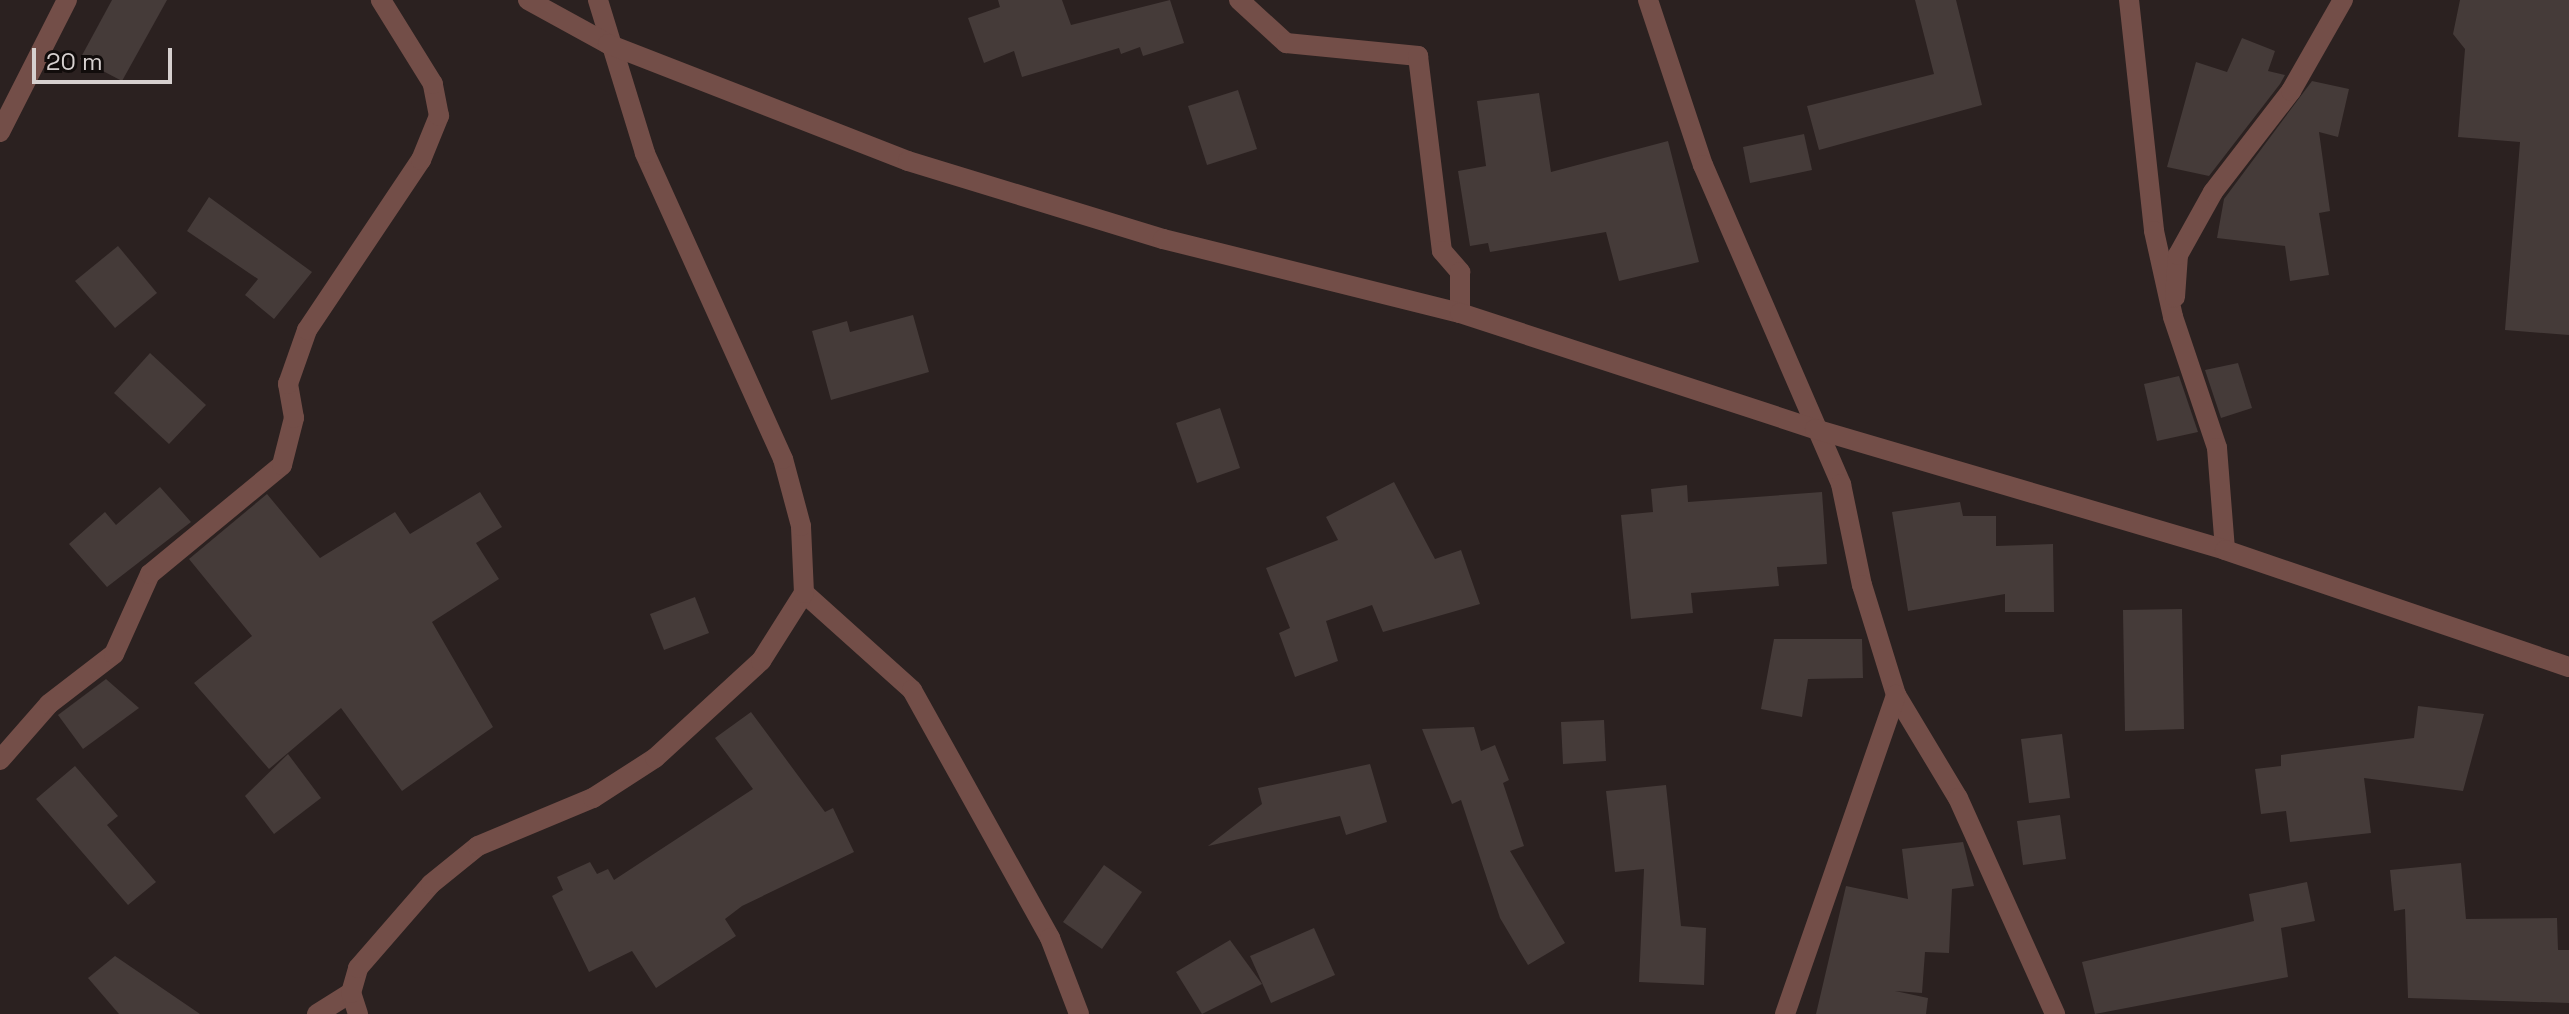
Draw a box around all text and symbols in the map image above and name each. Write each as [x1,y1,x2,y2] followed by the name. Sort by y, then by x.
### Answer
[36,32,176,82] scale bar
[46,46,103,77] text: 20 m

